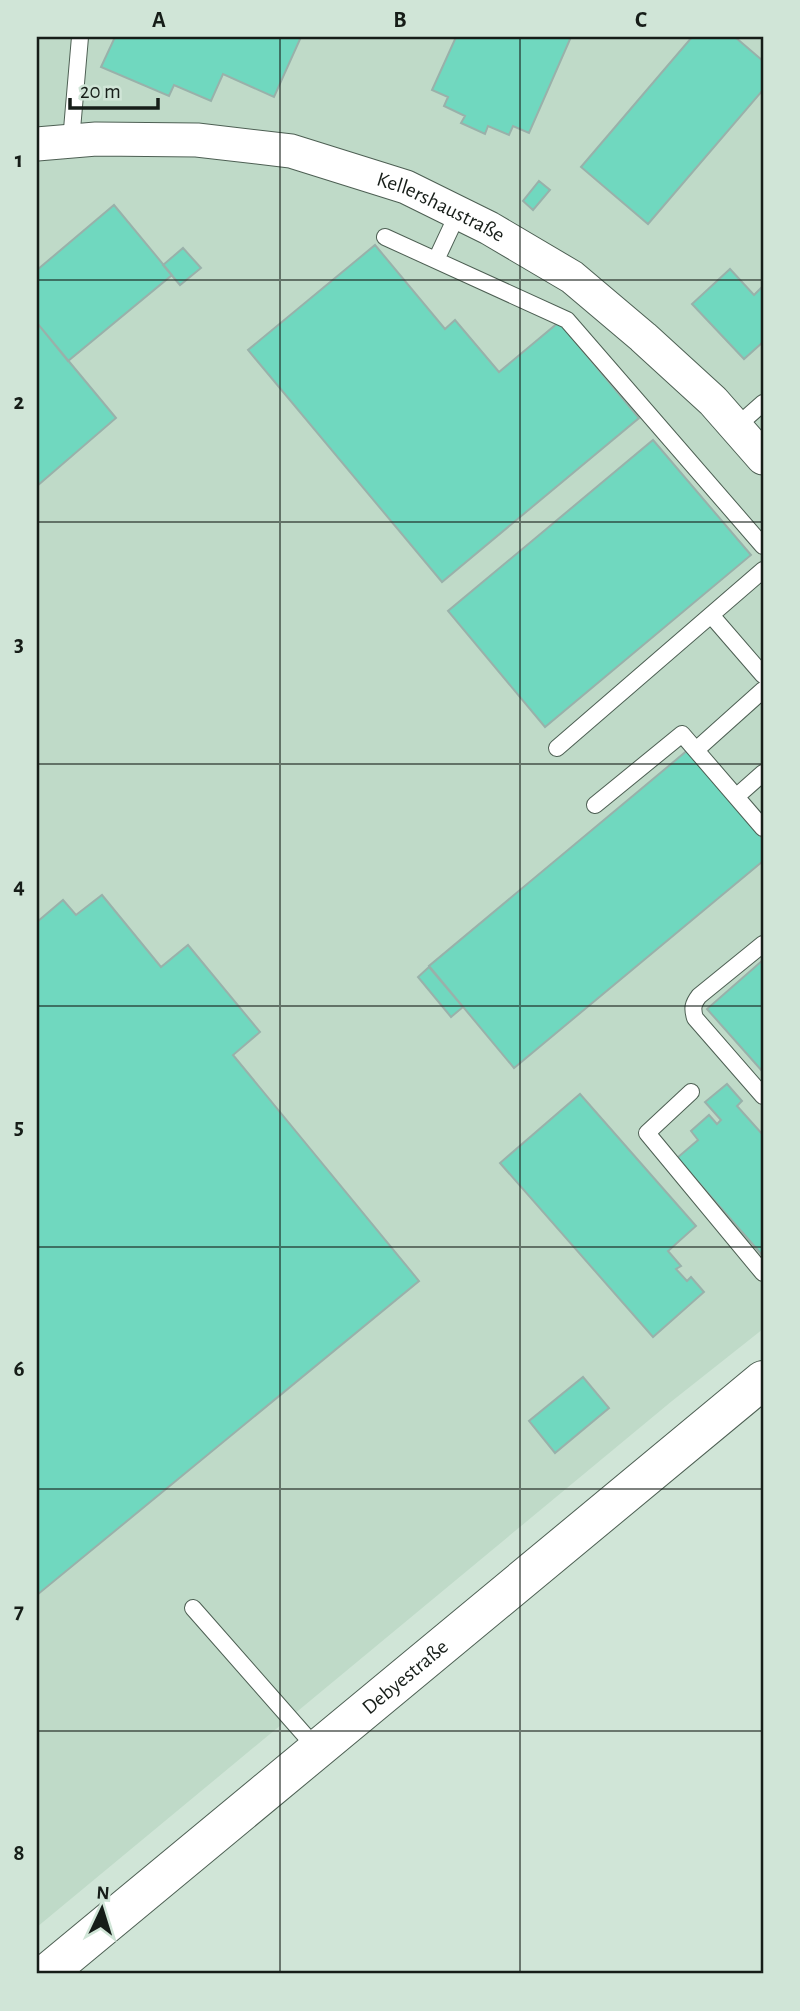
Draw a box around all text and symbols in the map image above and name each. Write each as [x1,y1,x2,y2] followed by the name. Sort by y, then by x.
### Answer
[152,9,166,32] text: A
[393,9,407,32] text: B
[635,9,647,32] text: C
[70,66,158,110] scale bar
[80,81,121,102] text: 20 m
[15,149,23,172] text: 1
[374,168,509,245] street label: Kellershaustraße
[14,391,25,414] text: 2
[14,633,24,656] text: 3
[13,875,25,898] text: 4
[14,1116,24,1139] text: 5
[13,1358,25,1381] text: 6
[14,1600,24,1623] text: 7
[358,1635,452,1718] street label: Debyestraße
[13,1842,25,1865] text: 8
[66,1874,136,1944] north arrow
[96,1884,110,1903] text: N

